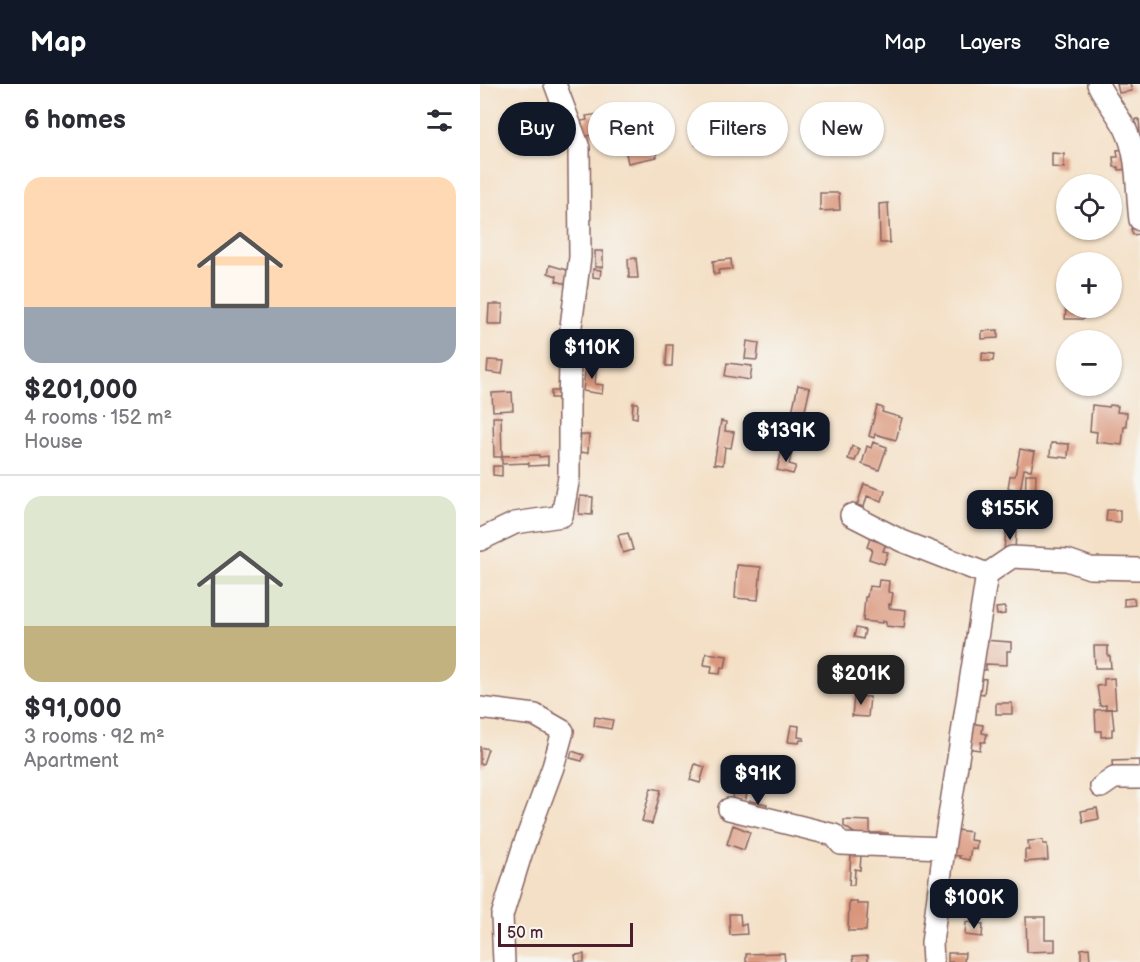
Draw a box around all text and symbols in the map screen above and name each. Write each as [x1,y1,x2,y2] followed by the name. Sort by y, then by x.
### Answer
[30,26,86,59] text: Map
[884,30,926,55] text: Map
[959,30,1021,55] text: Layers
[1054,30,1110,55] text: Share
[498,102,576,156] chip: Buy
[588,102,675,156] chip: Rent
[687,102,788,156] chip: Filters
[800,102,884,156] chip: New
[423,104,456,137] icon: filters
[24,105,126,136] text: 6 homes
[1056,174,1122,396] map controls
[1056,174,1122,240] button: locate
[186,216,294,324] icon: home
[1056,252,1122,318] button: +
[550,329,634,380] pin: $110K
[1056,330,1122,396] button: −
[564,336,620,360] text: $110K
[24,375,138,406] text: $201,000
[24,406,172,430] text: 4 rooms · 152 m²
[744,412,828,463] pin: $139K
[757,419,815,443] text: $139K
[24,430,83,454] text: House
[968,490,1052,541] pin: $155K
[981,497,1039,521] text: $155K
[186,535,294,643] icon: home
[819,655,903,706] pin: $201K
[831,662,891,686] text: $201K
[24,694,122,725] text: $91,000
[24,725,165,749] text: 3 rooms · 92 m²
[24,749,119,773] text: Apartment
[722,755,794,806] pin: $91K
[735,762,781,786] text: $91K
[932,879,1016,930] pin: $100K
[944,886,1004,910] text: $100K
[498,920,633,948] scale bar
[507,924,543,943] text: 50 m

